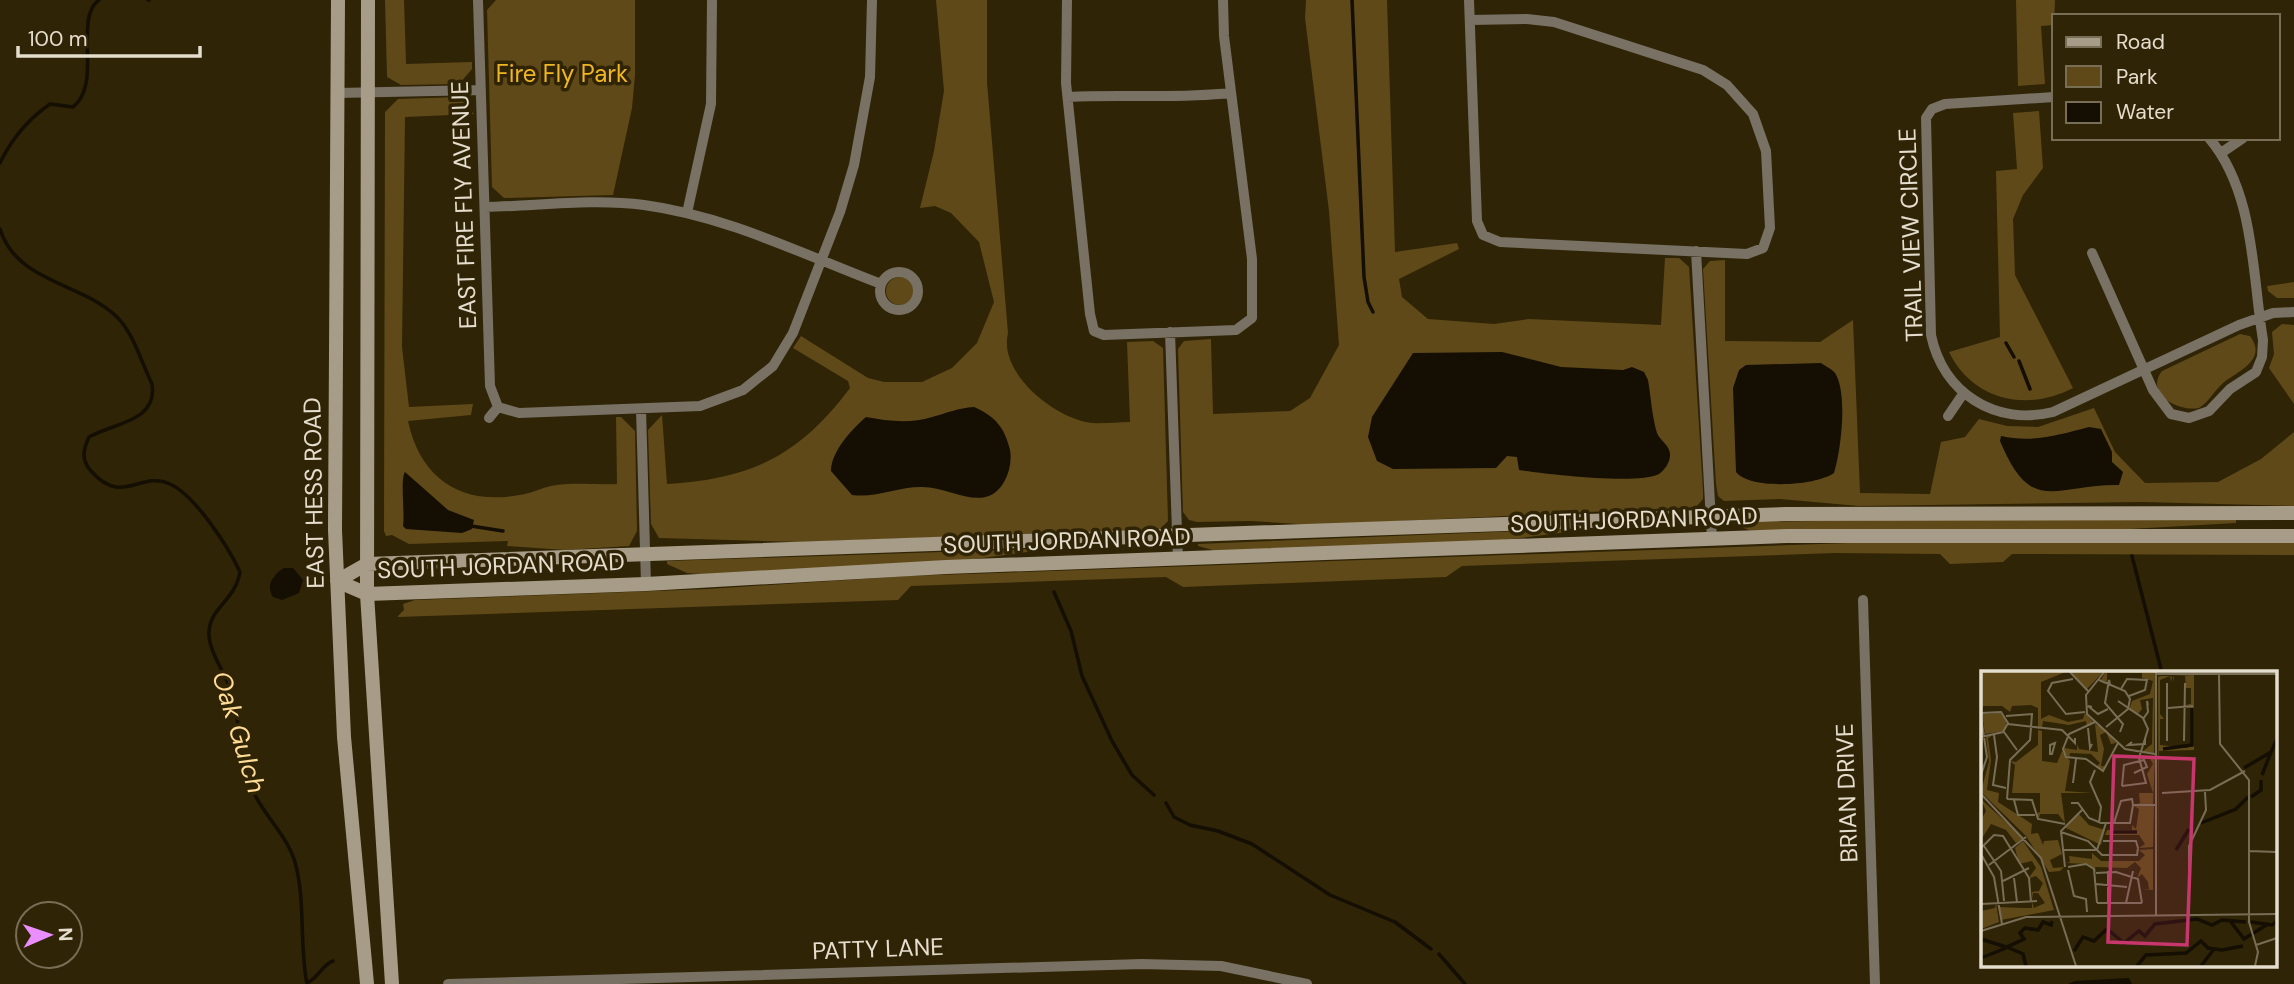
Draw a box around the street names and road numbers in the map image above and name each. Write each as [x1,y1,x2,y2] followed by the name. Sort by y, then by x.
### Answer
[444,81,483,329] street label: EAST FIRE FLY AVENUE
[1891,128,1930,342] street label: TRAIL VIEW CIRCLE
[296,397,331,589] street label: EAST HESS ROAD
[1510,500,1758,539] street label: SOUTH JORDAN ROAD
[943,521,1191,560] street label: SOUTH JORDAN ROAD
[377,546,625,585] street label: SOUTH JORDAN ROAD
[1829,723,1864,863] street label: BRIAN DRIVE
[812,931,944,966] street label: PATTY LANE

